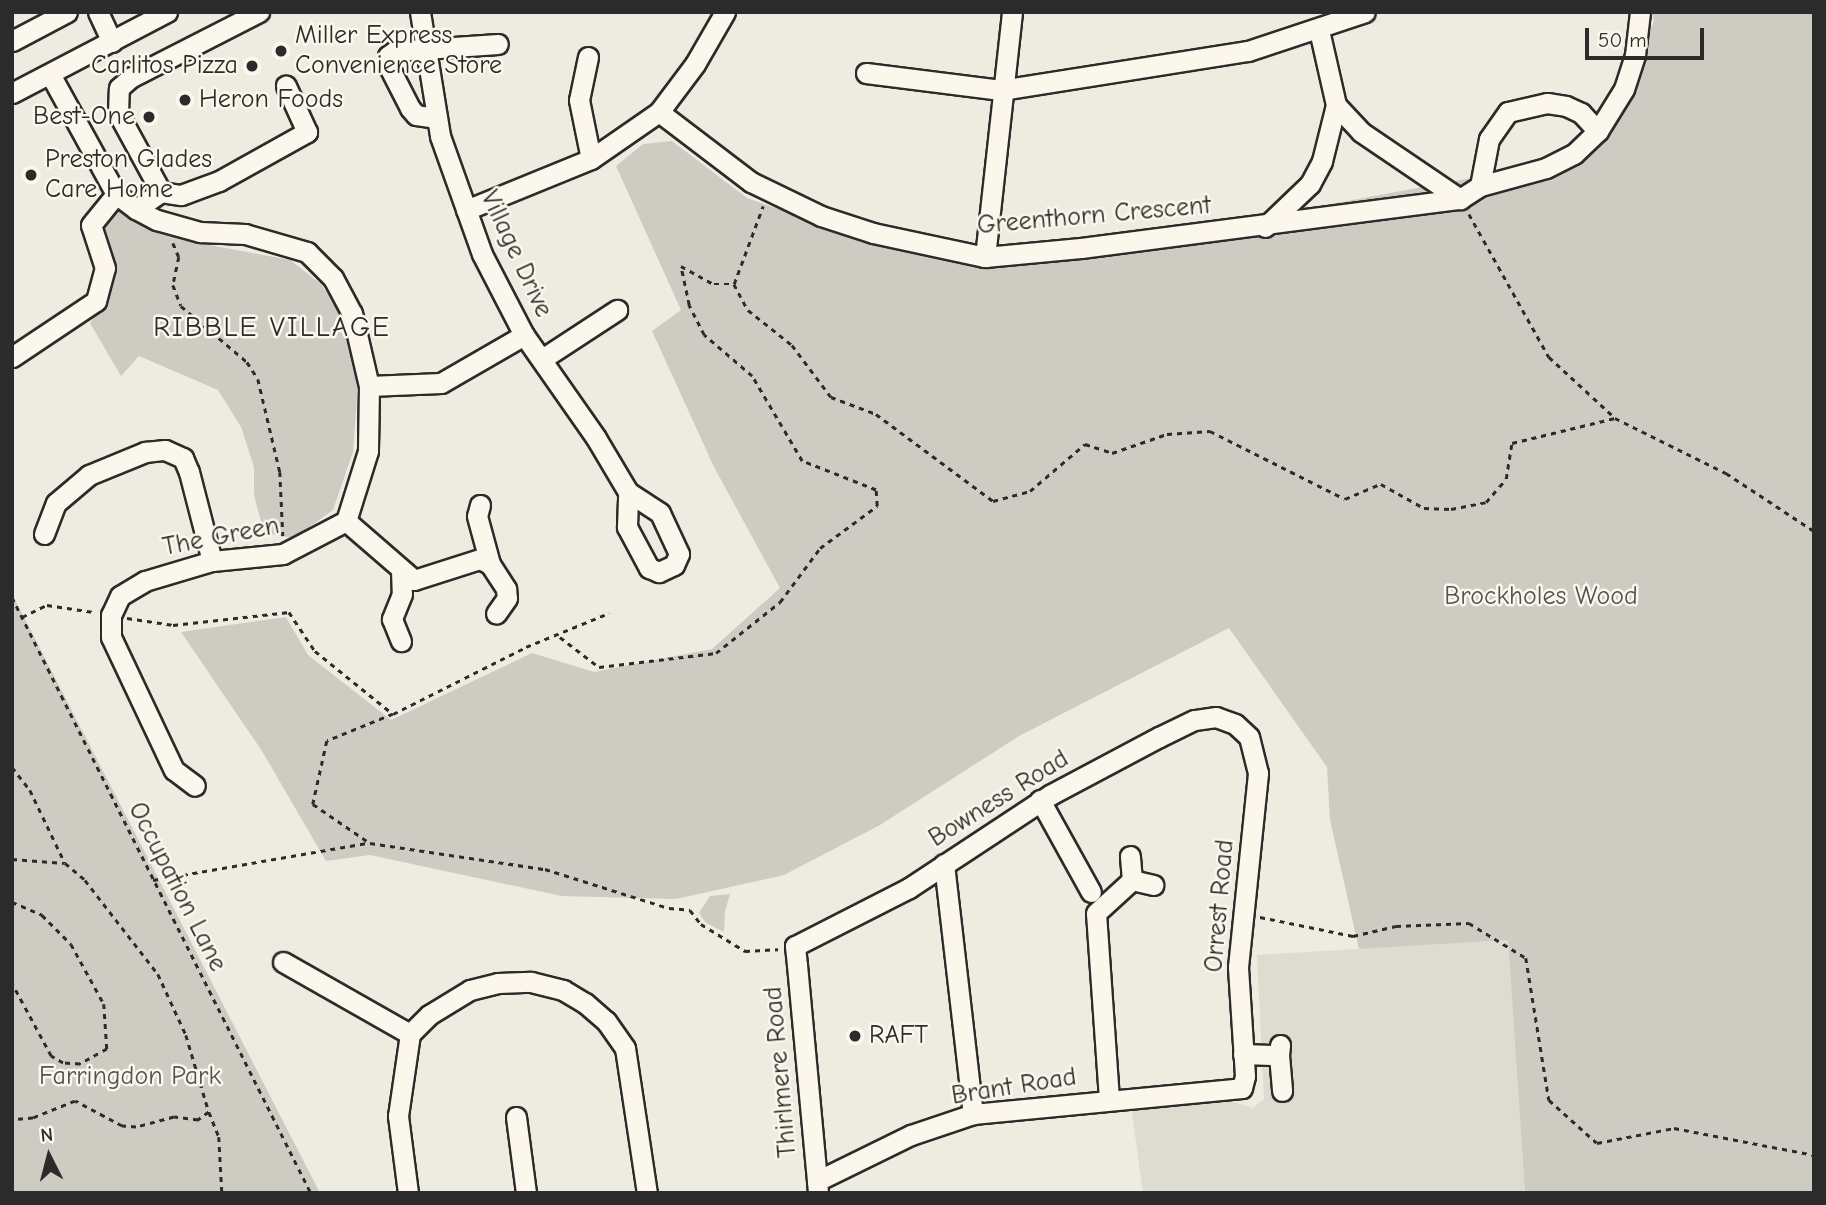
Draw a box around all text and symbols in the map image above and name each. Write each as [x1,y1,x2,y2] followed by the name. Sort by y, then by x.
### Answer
[1588,14,1707,58] scale bar
[295,20,502,82] place label: Miller Express Convenience Store
[1598,28,1647,52] text: 50 m
[273,43,289,59] marker: Miller Express Convenience Store
[91,50,238,82] place label: Carlitos Pizza
[244,58,260,74] marker: Carlitos Pizza
[199,84,343,116] place label: Heron Foods
[177,92,193,108] marker: Heron Foods
[33,101,135,133] place label: Best-One
[141,109,157,125] marker: Best-One
[45,144,212,206] place label: Preston Glades Care Home
[23,167,39,183] marker: Preston Glades Care Home
[473,186,559,322] street label: Village Drive
[976,190,1212,242] street label: Greenthorn Crescent
[155,310,389,344] district label: RIBBLE VILLAGE
[160,510,282,564] street label: The Green
[1444,581,1638,613] park label: Brockholes Wood
[923,744,1075,854] street label: Bowness Road
[121,797,233,977] street label: Occupation Lane
[1199,838,1241,974] street label: Orrest Road
[758,985,804,1159] street label: Thirlmere Road
[869,1020,928,1052] place label: RAFT
[847,1028,863,1044] marker: RAFT
[39,1061,221,1093] park label: Farringdon Park
[949,1062,1079,1112] street label: Brant Road
[14,1121,84,1191] north arrow
[39,1124,54,1147] text: N

